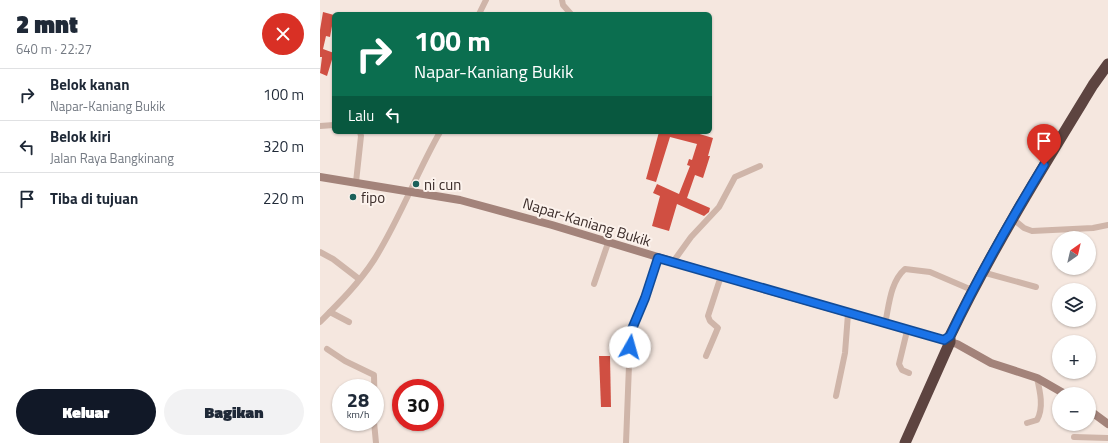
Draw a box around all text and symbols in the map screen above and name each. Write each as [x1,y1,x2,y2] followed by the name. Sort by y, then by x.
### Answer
[16,6,78,42] text: 2 mnt
[262,13,304,55] button: close
[414,19,491,62] text: 100 m
[348,28,400,80] icon: right
[16,39,92,59] text: 640 m · 22:27
[414,58,574,85] text: Napar-Kaniang Bukik
[50,73,130,96] text: Belok kanan
[263,83,304,106] text: 100 m
[16,84,38,106] icon: right
[50,96,165,116] text: Napar-Kaniang Bukik
[348,104,374,127] text: Lalu
[382,104,404,126] icon: left
[1027,124,1061,165] pin
[50,125,111,148] text: Belok kiri
[1033,130,1055,152] icon: arrive
[263,135,304,158] text: 320 m
[16,136,38,158] icon: left
[50,148,174,168] text: Jalan Raya Bangkinang
[424,173,461,196] place label: ni cun
[411,179,421,189] marker: ni cun
[361,186,385,209] place label: fipo
[50,187,138,210] text: Tiba di tujuan
[263,187,304,210] text: 220 m
[16,188,38,210] icon: arrive
[348,192,358,202] marker: fipo
[520,192,654,252] street label: Napar-Kaniang Bukik
[1052,231,1096,275] north arrow
[1052,231,1096,431] map controls
[1052,283,1096,327] button: layers
[609,326,651,368] position arrow
[1052,335,1096,379] button: +
[392,379,444,431] speed limit sign: 30
[347,384,369,415] text: 28
[1052,387,1096,431] button: −
[16,389,156,435] button: Keluar
[164,389,304,435] button: Bagikan
[347,407,369,422] text: km/h

